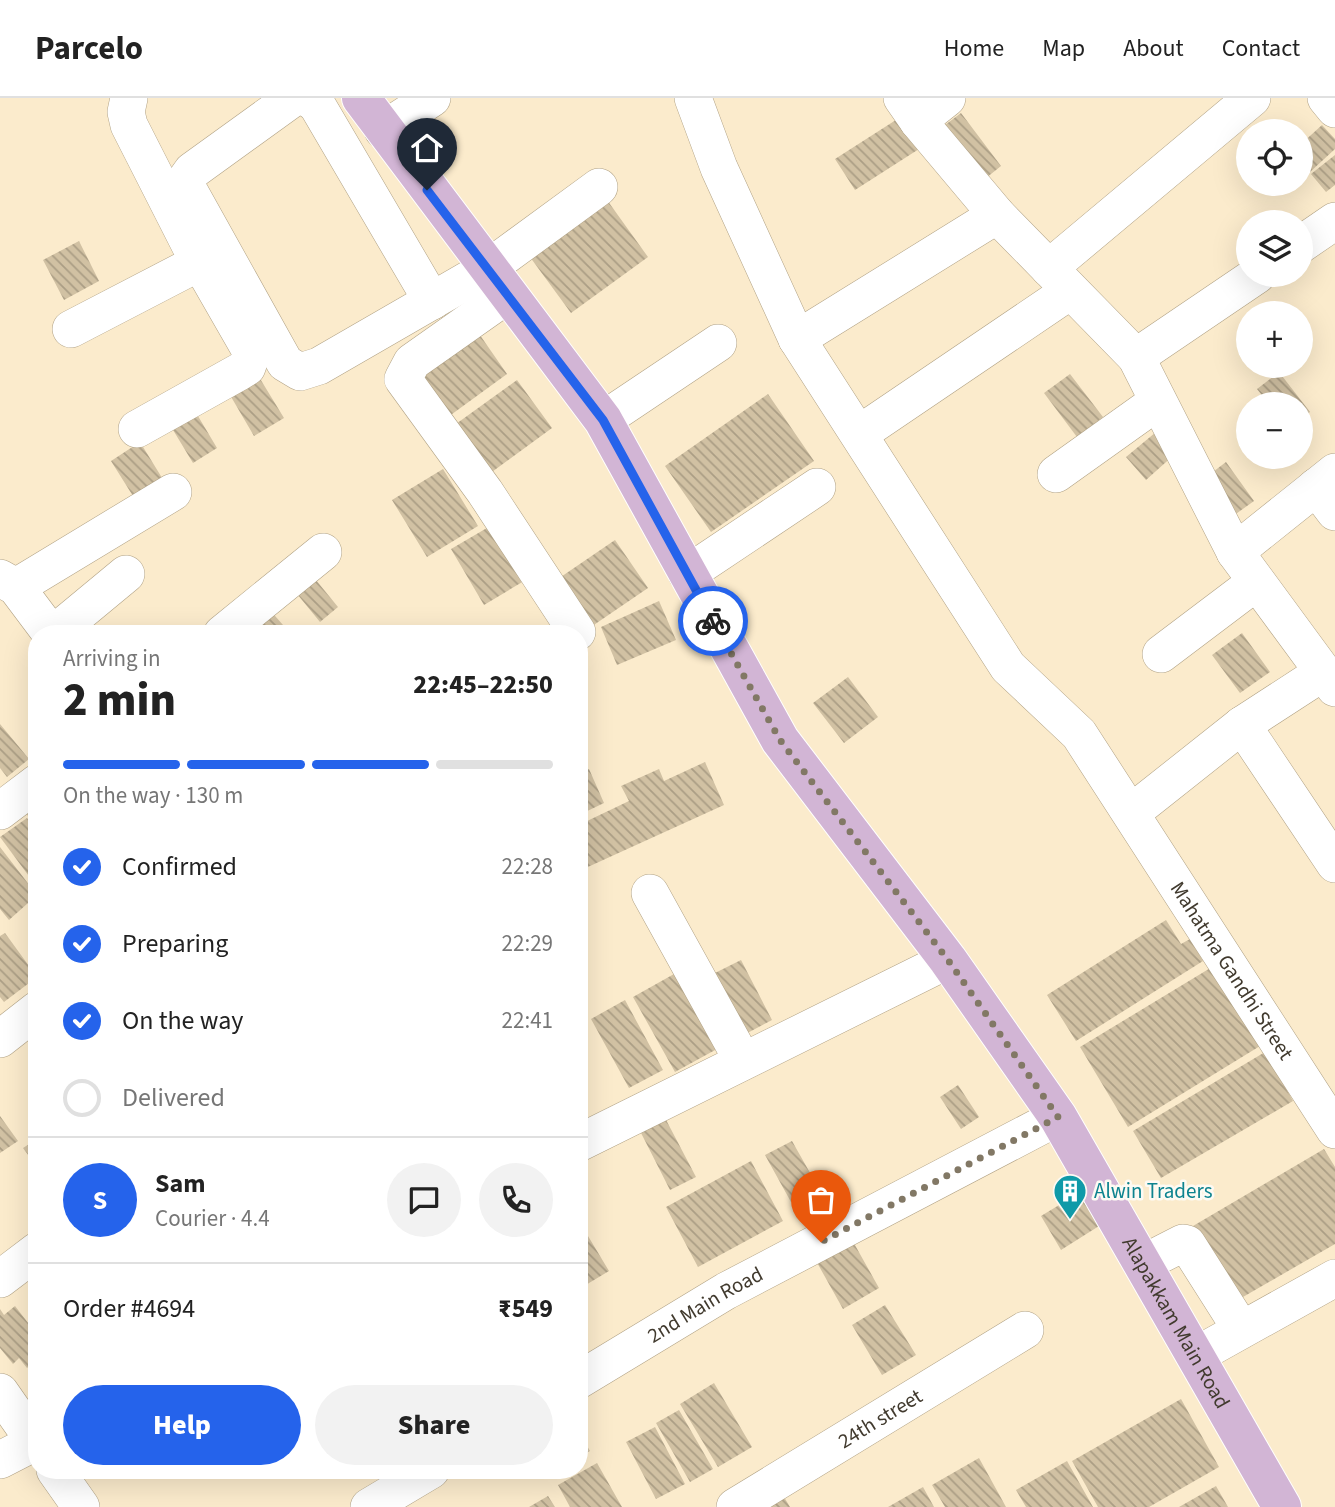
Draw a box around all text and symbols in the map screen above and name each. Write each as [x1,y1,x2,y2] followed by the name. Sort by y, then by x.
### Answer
[35,25,143,72] text: Parcelo
[944,31,1004,66] text: Home
[1042,31,1085,66] text: Map
[1123,31,1184,66] text: About
[1222,31,1300,66] text: Contact
[397,118,457,190] pin
[1236,119,1313,469] map controls
[1236,119,1313,196] button: locate
[408,129,446,167] icon: home
[1236,210,1313,287] button: layers
[1236,301,1313,378] button: +
[1236,392,1313,469] button: −
[678,586,748,656] courier
[694,602,732,640] icon: bike
[63,642,161,675] text: Arriving in
[413,666,553,703] text: 22:45–22:50
[63,668,176,733] text: 2 min
[63,779,243,812] text: On the way · 130 m
[63,848,101,886] icon: check
[122,848,237,885] text: Confirmed
[502,850,553,883] text: 22:28
[1163,875,1301,1066] street label: Mahatma Gandhi Street
[63,925,101,963] icon: check
[122,925,228,962] text: Preparing
[502,927,553,960] text: 22:29
[63,1002,101,1040] icon: check
[122,1002,243,1039] text: On the way
[502,1004,553,1037] text: 22:41
[122,1079,225,1116] text: Delivered
[387,1163,461,1237] button: chat
[479,1163,553,1237] button: phone
[155,1165,205,1202] text: Sam
[791,1170,851,1242] pin
[1051,1172,1089,1221] building icon: Alwin Traders
[1094,1176,1213,1206] place label: Alwin Traders
[802,1181,840,1219] icon: bag
[93,1182,107,1219] text: S
[155,1202,270,1235] text: Courier · 4.4
[1115,1231,1237,1414] street label: Alapakkam Main Road
[642,1259,768,1350] street label: 2nd Main Road
[63,1290,195,1327] text: Order #4694
[498,1290,553,1327] text: ₹549
[832,1381,928,1456] street label: 24th street
[63,1385,301,1465] button: Help
[315,1385,553,1465] button: Share

